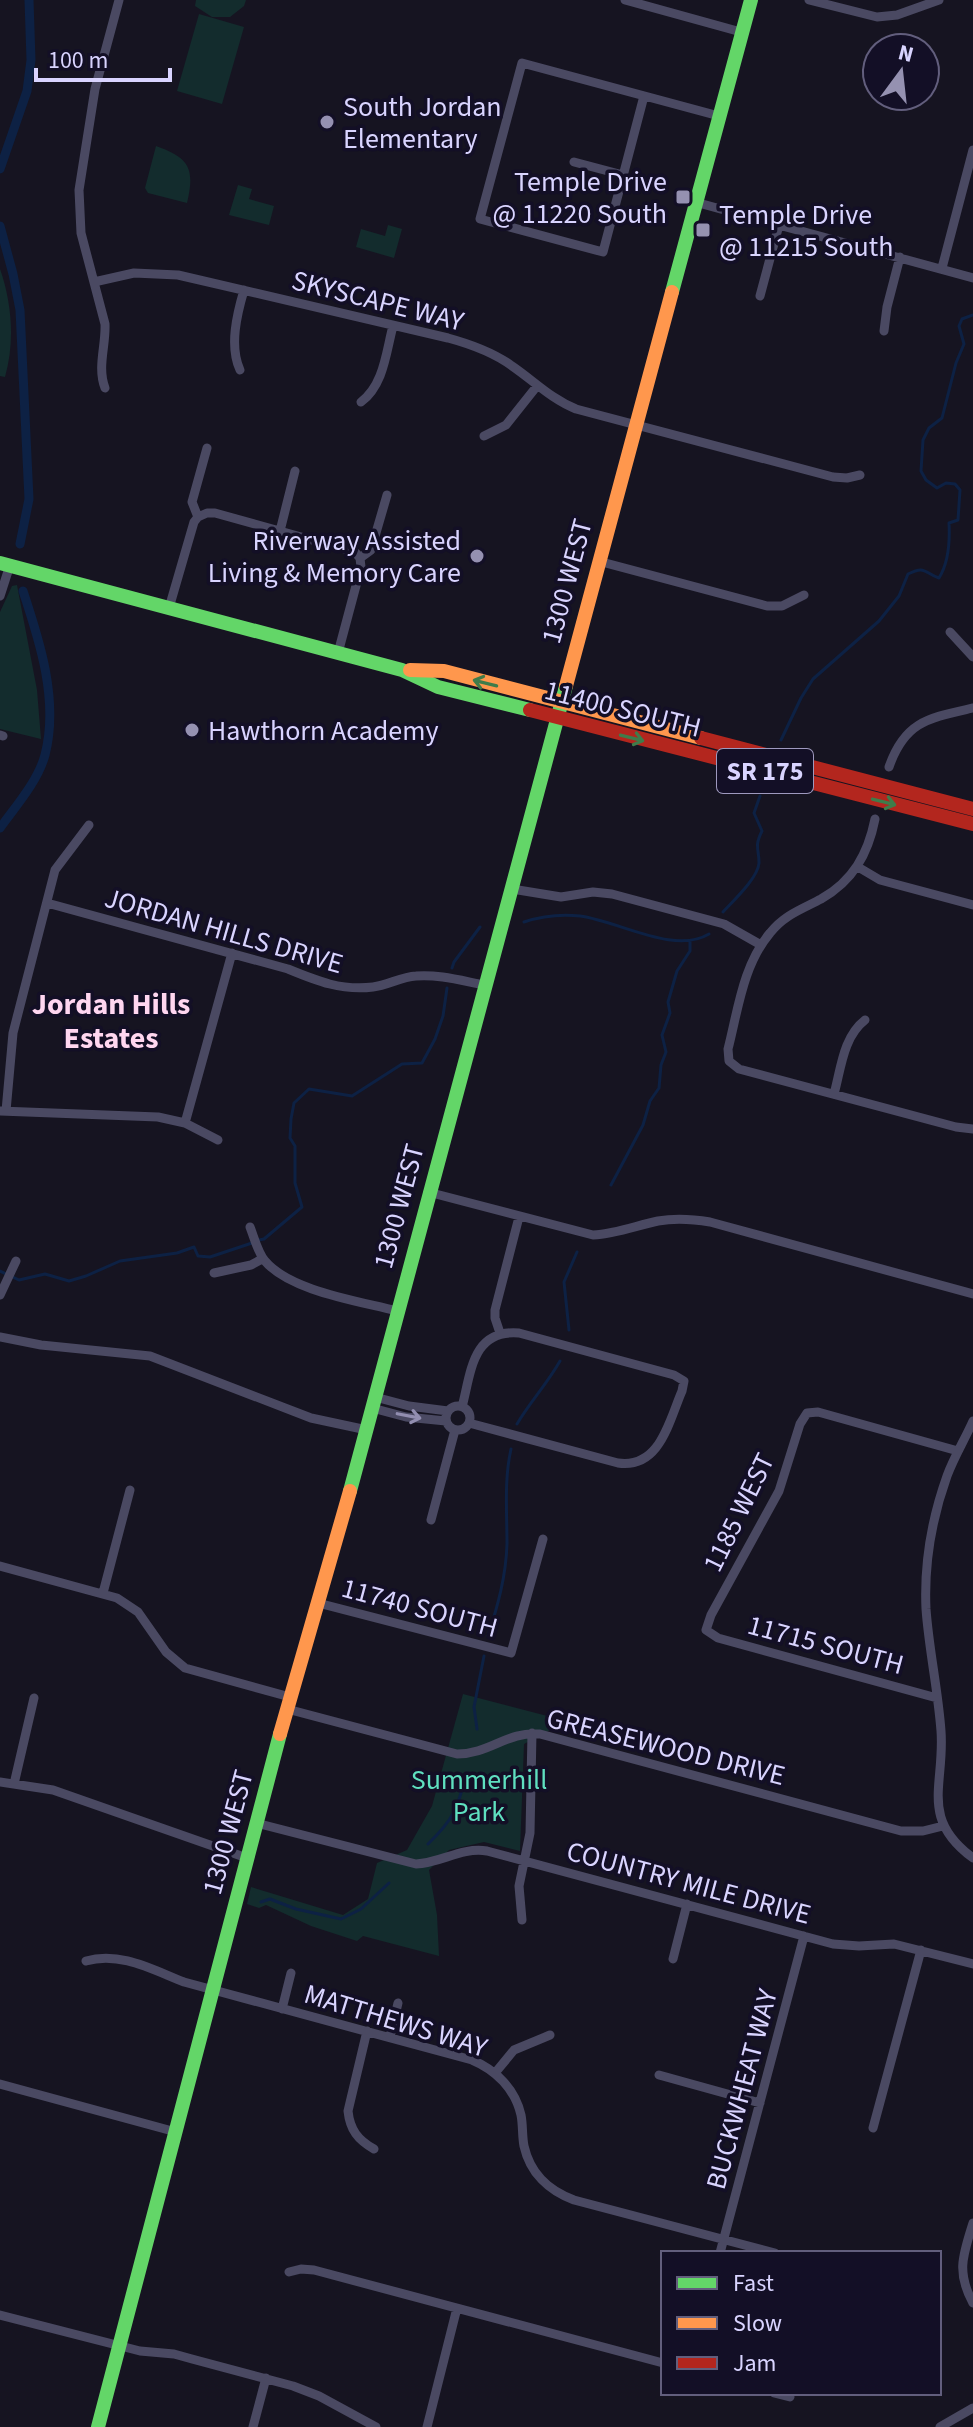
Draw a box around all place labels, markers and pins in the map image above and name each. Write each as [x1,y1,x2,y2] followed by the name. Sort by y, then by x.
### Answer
[343,87,502,159] place label: South Jordan Elementary
[318,113,336,131] marker: South Jordan Elementary
[492,162,667,234] place label: Temple Drive @ 11220 South
[674,188,692,206] marker: Temple Drive @ 11220 South
[719,195,894,267] place label: Temple Drive @ 11215 South
[694,221,712,239] marker: Temple Drive @ 11215 South
[208,521,461,593] place label: Riverway Assisted Living & Memory Care
[468,547,486,565] marker: Riverway Assisted Living & Memory Care
[208,711,439,751] place label: Hawthorn Academy
[183,721,201,739] marker: Hawthorn Academy

